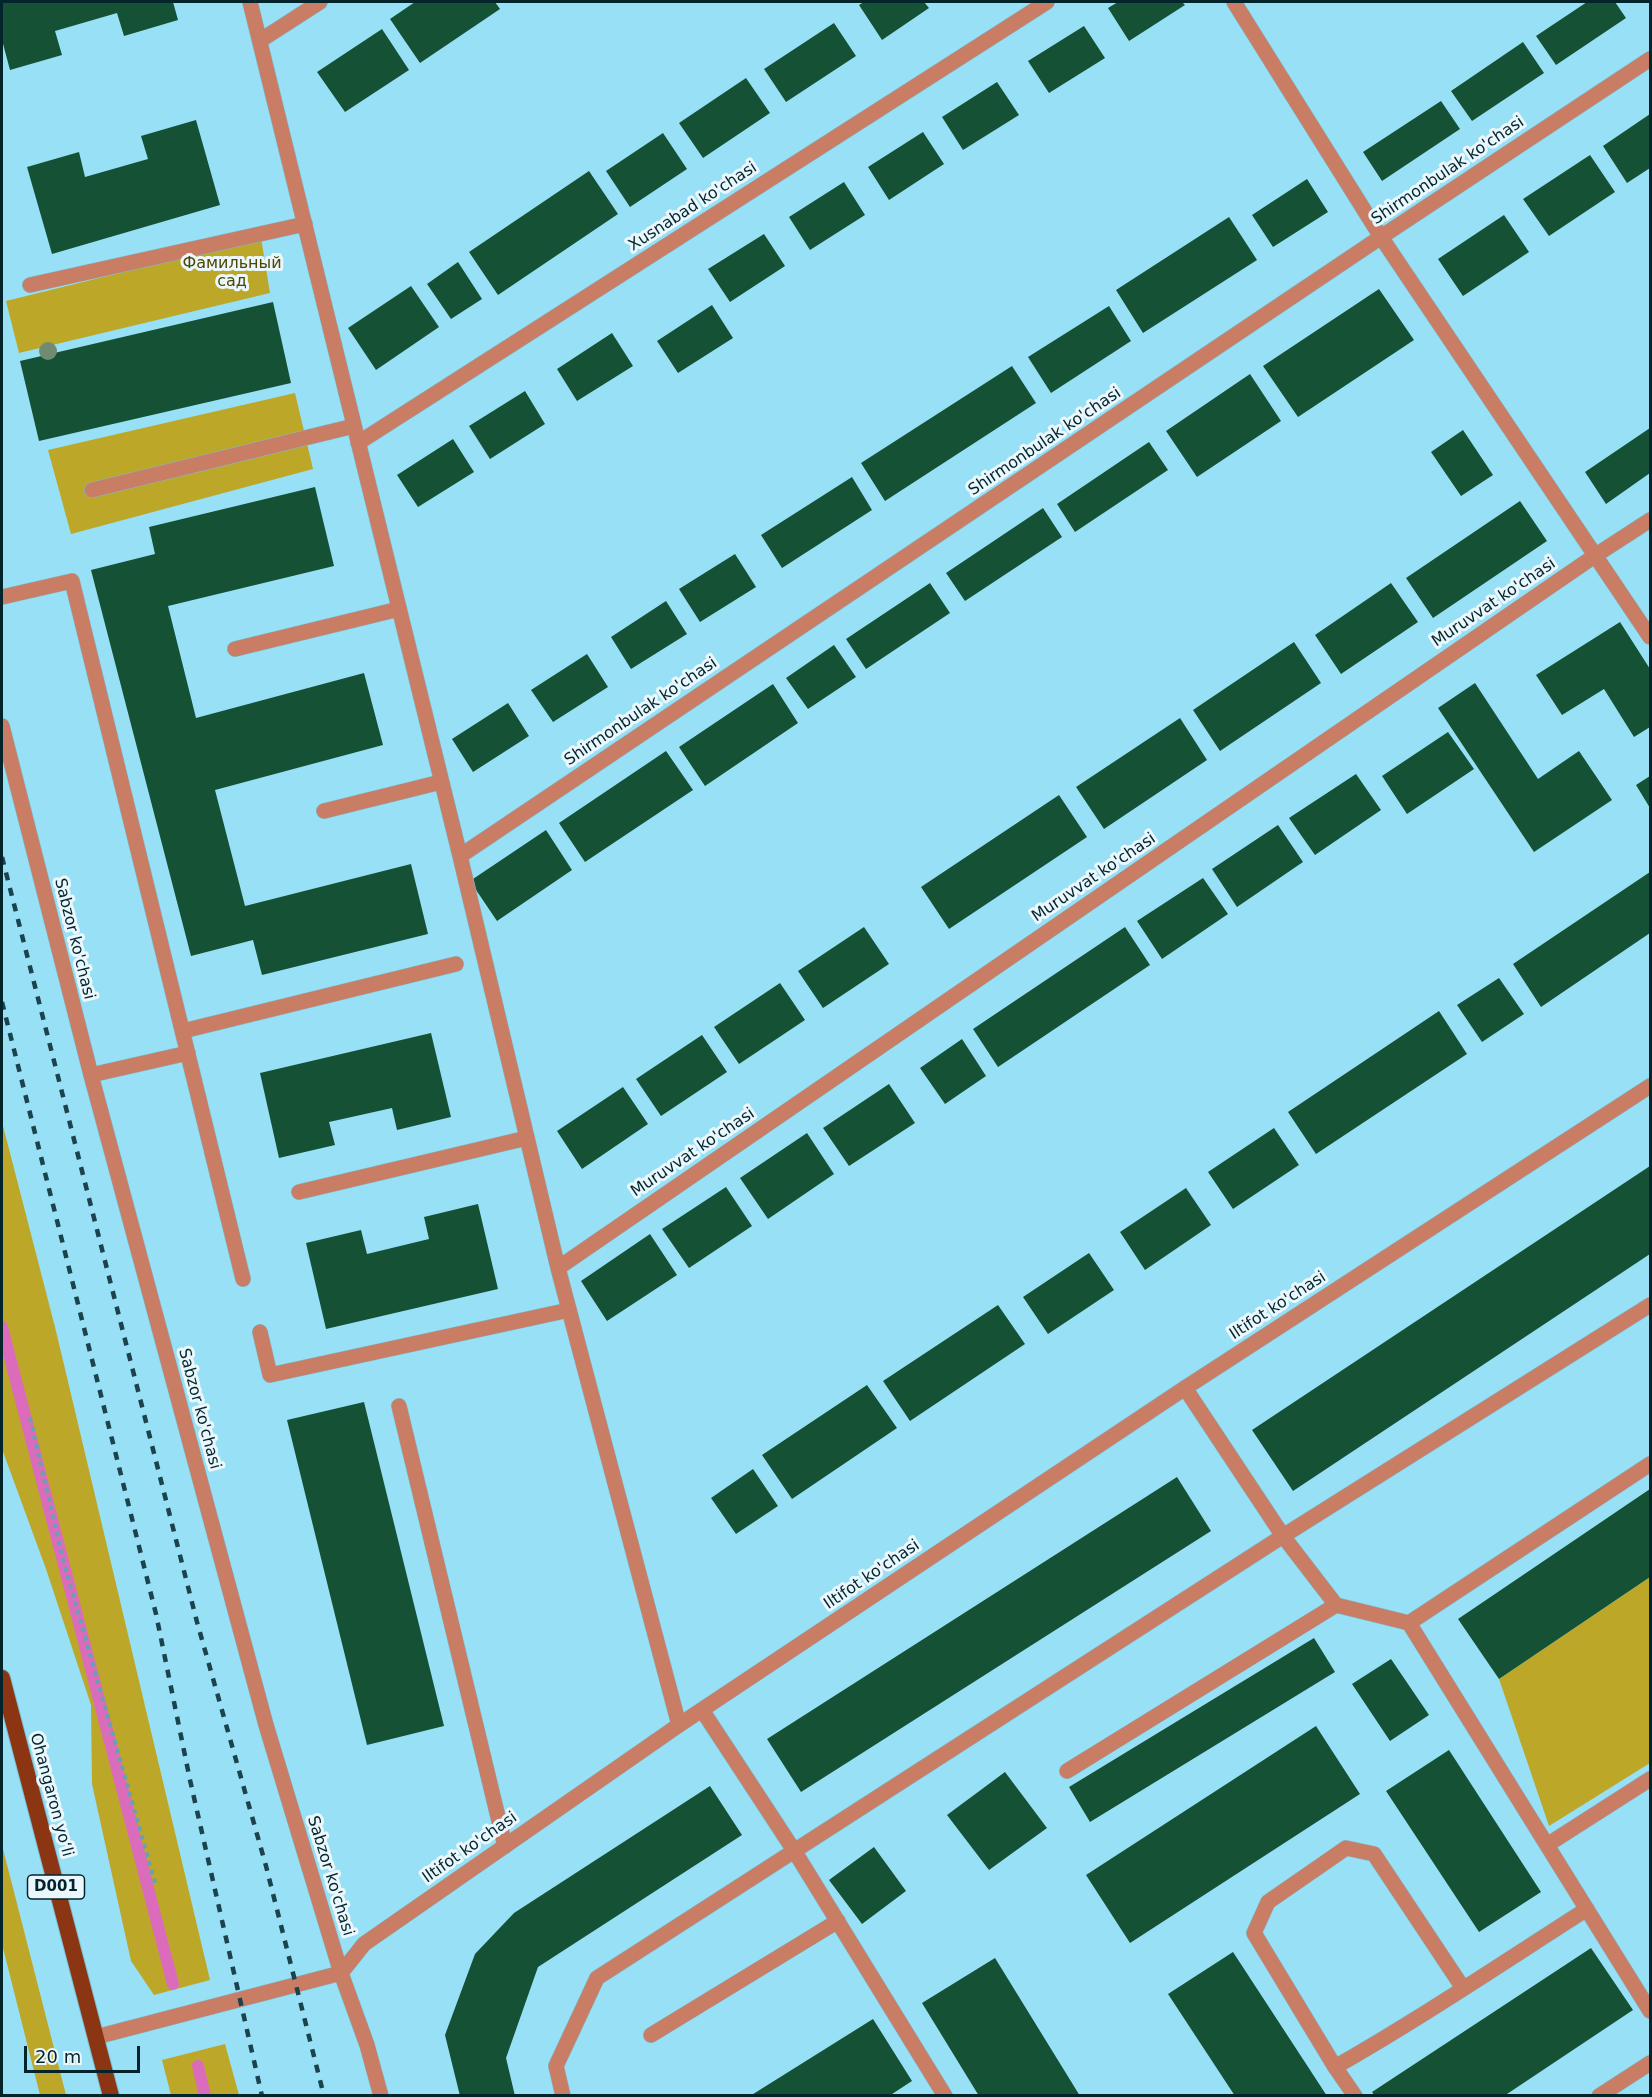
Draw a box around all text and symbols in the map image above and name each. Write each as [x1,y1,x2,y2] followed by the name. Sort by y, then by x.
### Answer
[1368,113,1528,229] street label: Shirmonbulak ko'chasi
[625,158,761,256] street label: Xusnabad ko'chasi
[182,254,282,292] park label: Фамильный сад
[965,384,1125,500] street label: Shirmonbulak ko'chasi
[1428,554,1560,652] street label: Muruvvat ko'chasi
[561,654,721,770] street label: Shirmonbulak ko'chasi
[1028,829,1160,927] street label: Muruvvat ko'chasi
[50,876,98,1002] street label: Sabzor ko'chasi
[627,1104,759,1202] street label: Muruvvat ko'chasi
[1226,1268,1330,1344] street label: Iltifot ko'chasi
[174,1346,224,1472] street label: Sabzor ko'chasi
[821,1536,923,1614] street label: Iltifot ko'chasi
[25,1731,77,1859] street label: Ohangaron yoʻli
[419,1808,521,1888] street label: Iltifot ko'chasi
[303,1814,357,1938] street label: Sabzor ko'chasi
[28,1875,84,1899] road number: D001
[27,2034,142,2072] scale bar
[35,2046,81,2067] text: 20 m

